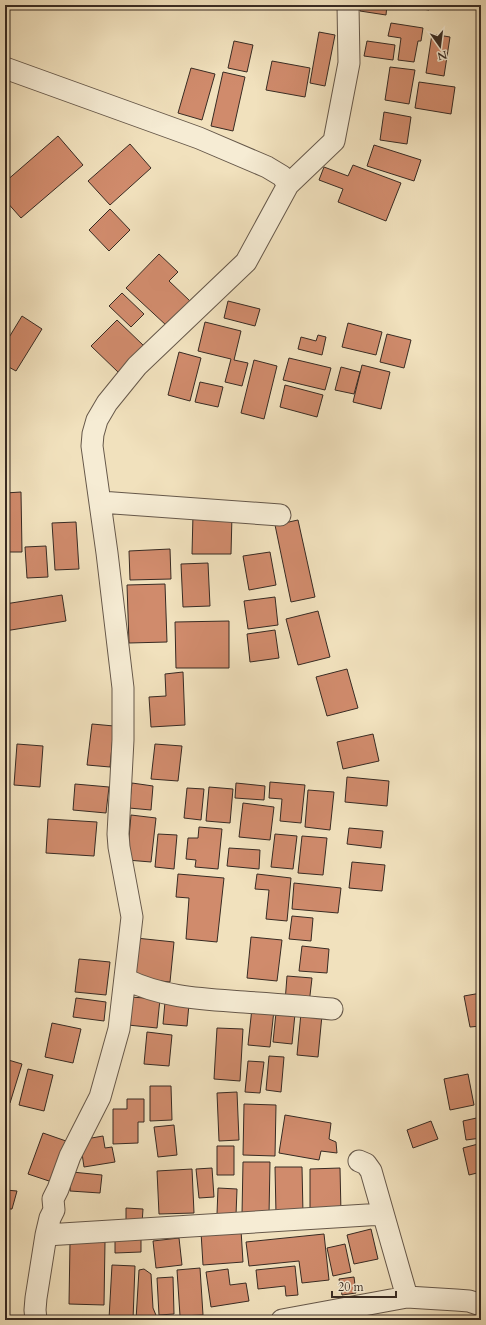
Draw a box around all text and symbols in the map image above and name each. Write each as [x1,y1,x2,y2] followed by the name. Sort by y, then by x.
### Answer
[420,26,460,66] north arrow
[435,47,449,64] text: N
[332,1273,396,1299] scale bar
[338,1279,365,1295] text: 20 m

